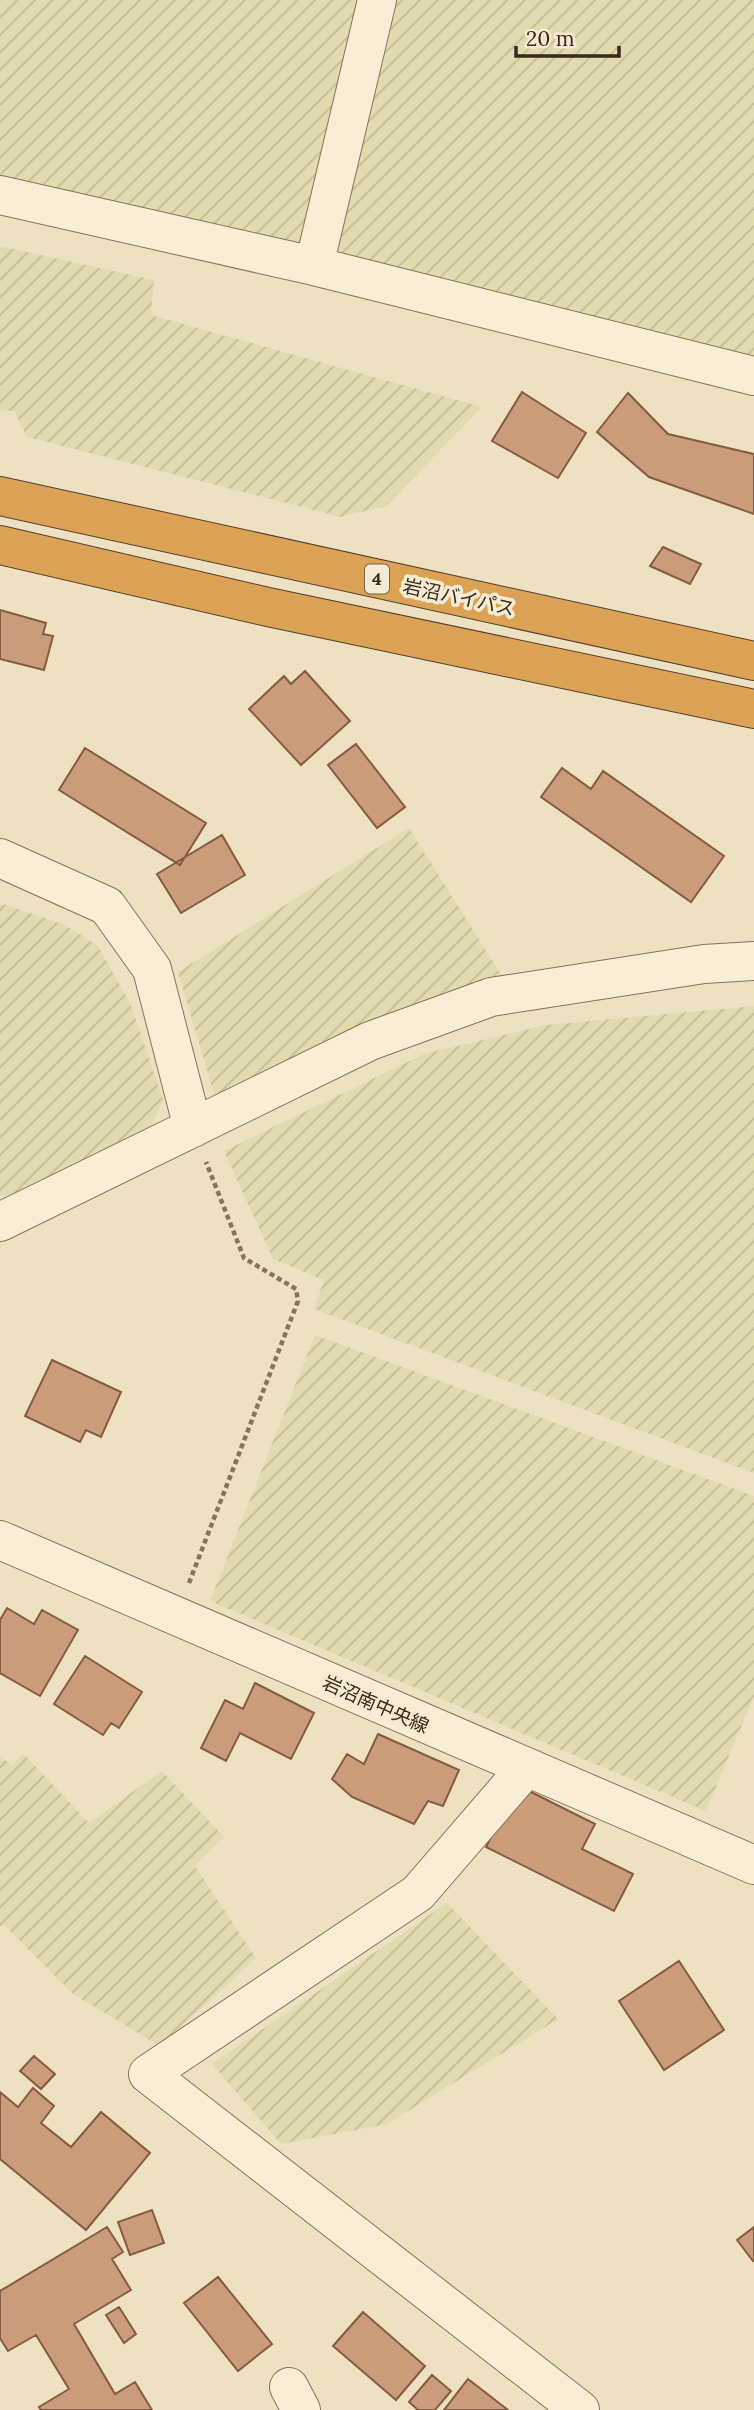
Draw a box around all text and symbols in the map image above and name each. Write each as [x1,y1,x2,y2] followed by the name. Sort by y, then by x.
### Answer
[516,14,619,58] scale bar
[526,25,575,52] text: 20 m
[365,564,389,594] road number: 4
[401,573,517,621] street label: 岩沼バイパス
[319,1670,433,1738] street label: 岩沼南中央線

